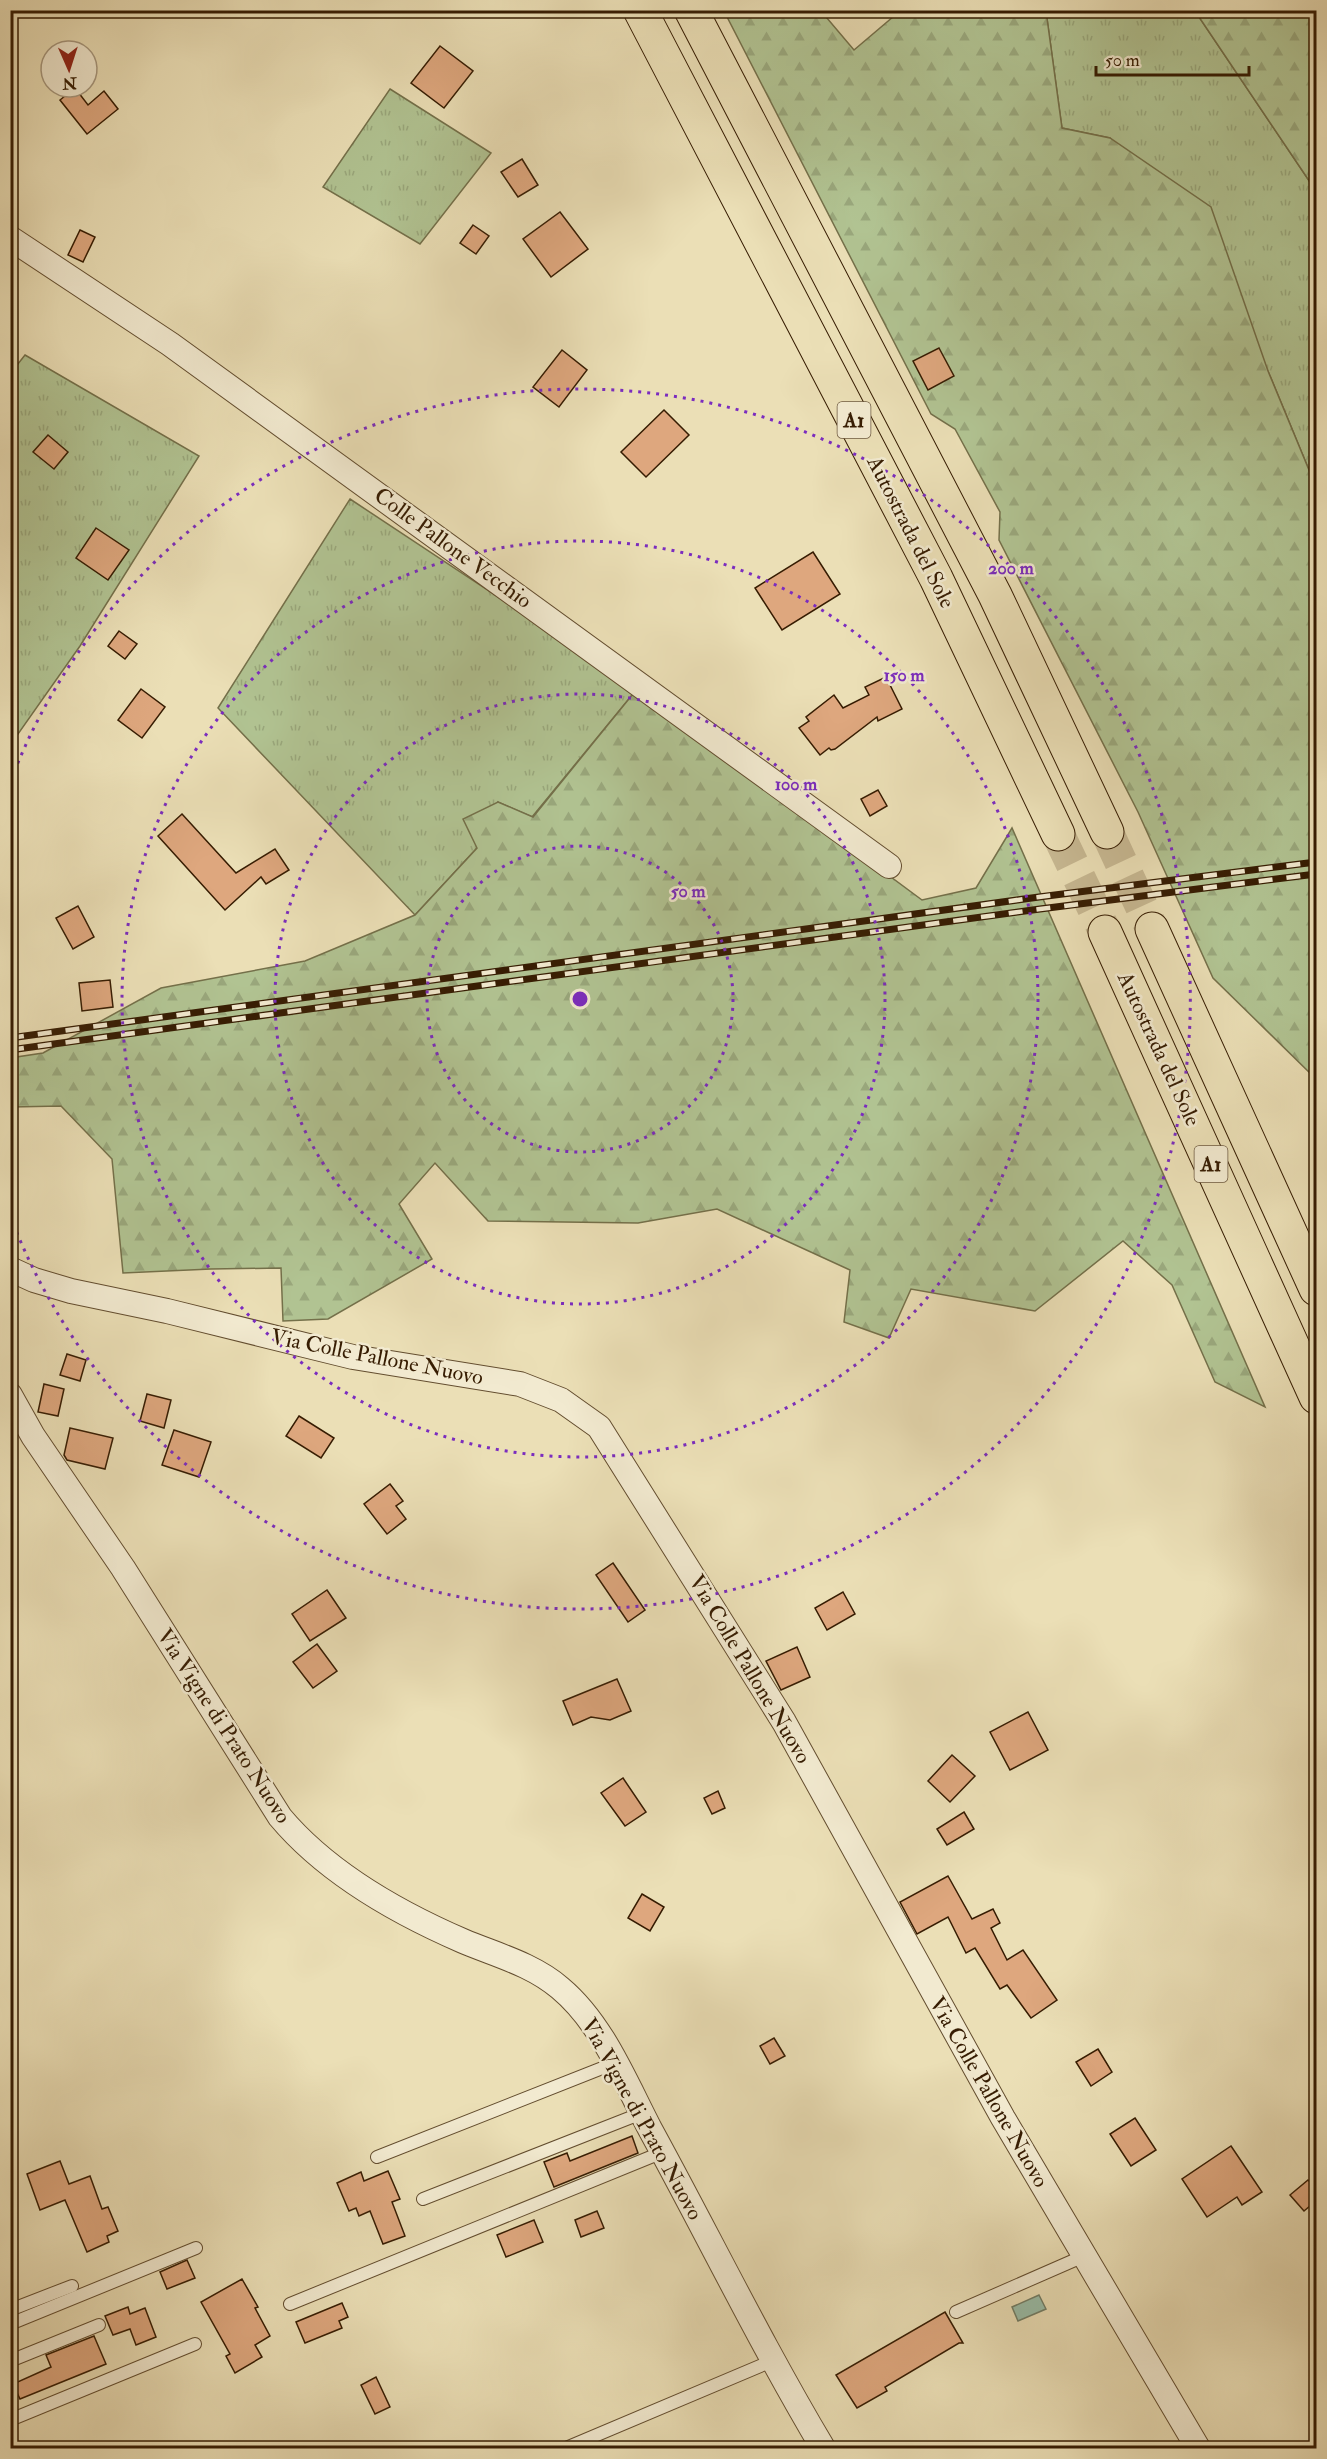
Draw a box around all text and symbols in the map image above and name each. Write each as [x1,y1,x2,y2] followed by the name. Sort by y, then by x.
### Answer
[39,39,99,99] north arrow
[1096,39,1249,77] scale bar
[1105,49,1140,72] text: 50 m
[61,73,78,93] text: N
[838,402,870,438] road number: A1
[860,450,961,613] street label: Autostrada del Sole
[369,481,537,615] street label: Colle Pallone Vecchio
[988,557,1035,580] text: 200 m
[883,664,926,687] text: 150 m
[775,773,818,796] text: 100 m
[671,880,706,903] text: 50 m
[1111,966,1207,1131] street label: Autostrada del Sole
[570,989,590,1009] centre of rings
[1194,1146,1228,1182] road number: A1
[268,1323,486,1391] street label: Via Colle Pallone Nuovo
[682,1569,818,1769] street label: Via Colle Pallone Nuovo
[151,1623,297,1829] street label: Via Vigne di Prato Nuovo
[923,1992,1055,2192] street label: Via Colle Pallone Nuovo
[575,2013,709,2225] street label: Via Vigne di Prato Nuovo

